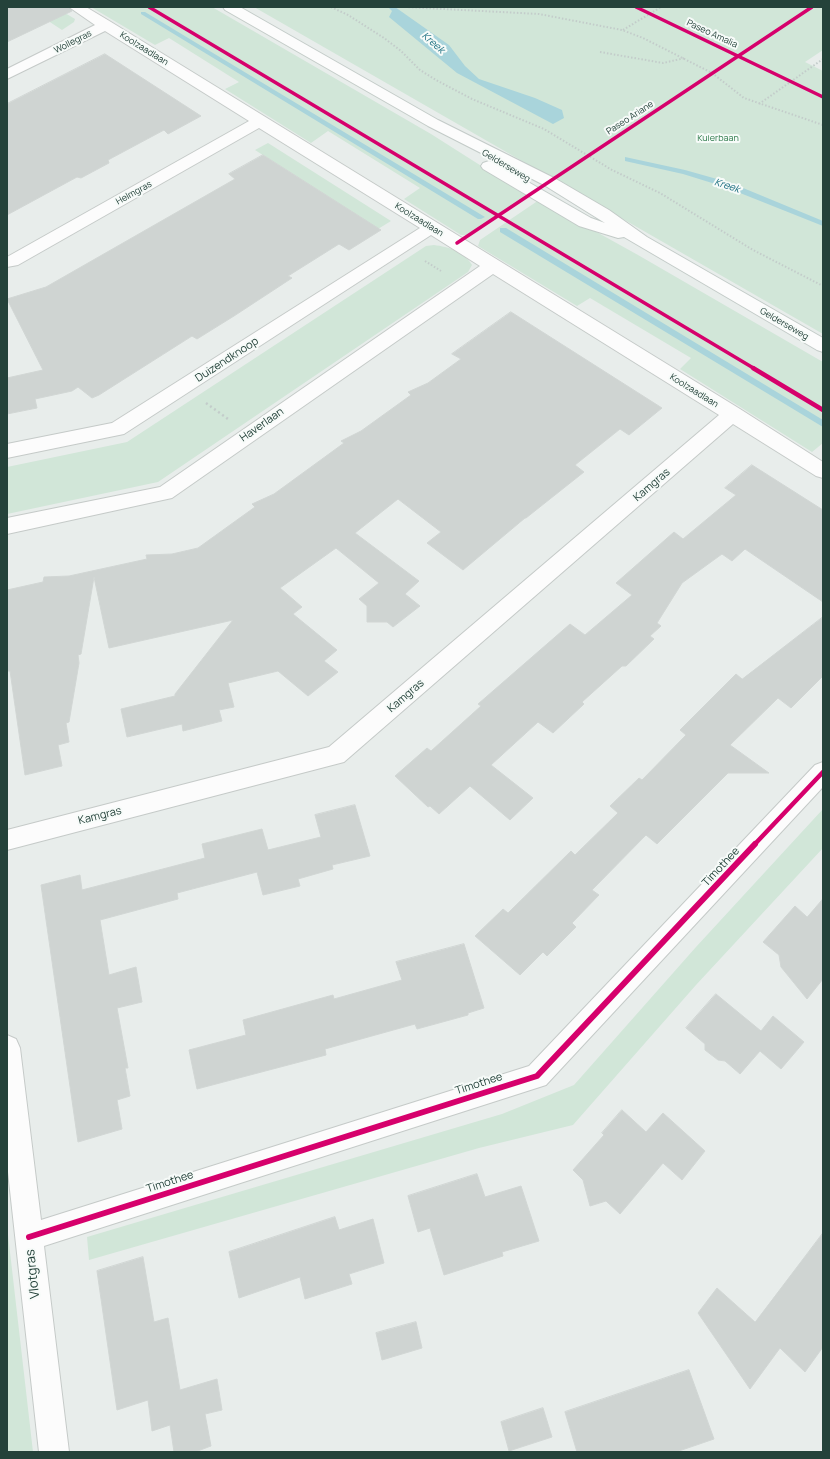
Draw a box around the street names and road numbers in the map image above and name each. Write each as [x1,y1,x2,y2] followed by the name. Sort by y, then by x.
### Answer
[685,18,739,50] street label: Paseo Amalia
[52,28,94,56] street label: Wollegras
[118,30,170,68] street label: Koolzaadlaan
[604,99,656,137] street label: Paseo Ariane
[480,147,532,185] street label: Gelderseweg
[114,179,154,207] street label: Helmgras
[393,201,445,239] street label: Koolzaadlaan
[758,306,810,342] street label: Gelderseweg
[193,335,261,385] street label: Duizendknoop
[668,372,720,410] street label: Koolzaadlaan
[238,405,286,445] street label: Haverlaan
[631,466,673,504] street label: Kamgras
[385,677,427,715] street label: Kamgras
[77,804,123,828] street label: Kamgras
[700,845,742,889] street label: Timothee
[454,1070,504,1098] street label: Timothee
[145,1168,195,1196] street label: Timothee
[23,1248,43,1300] street label: Vlotgras

